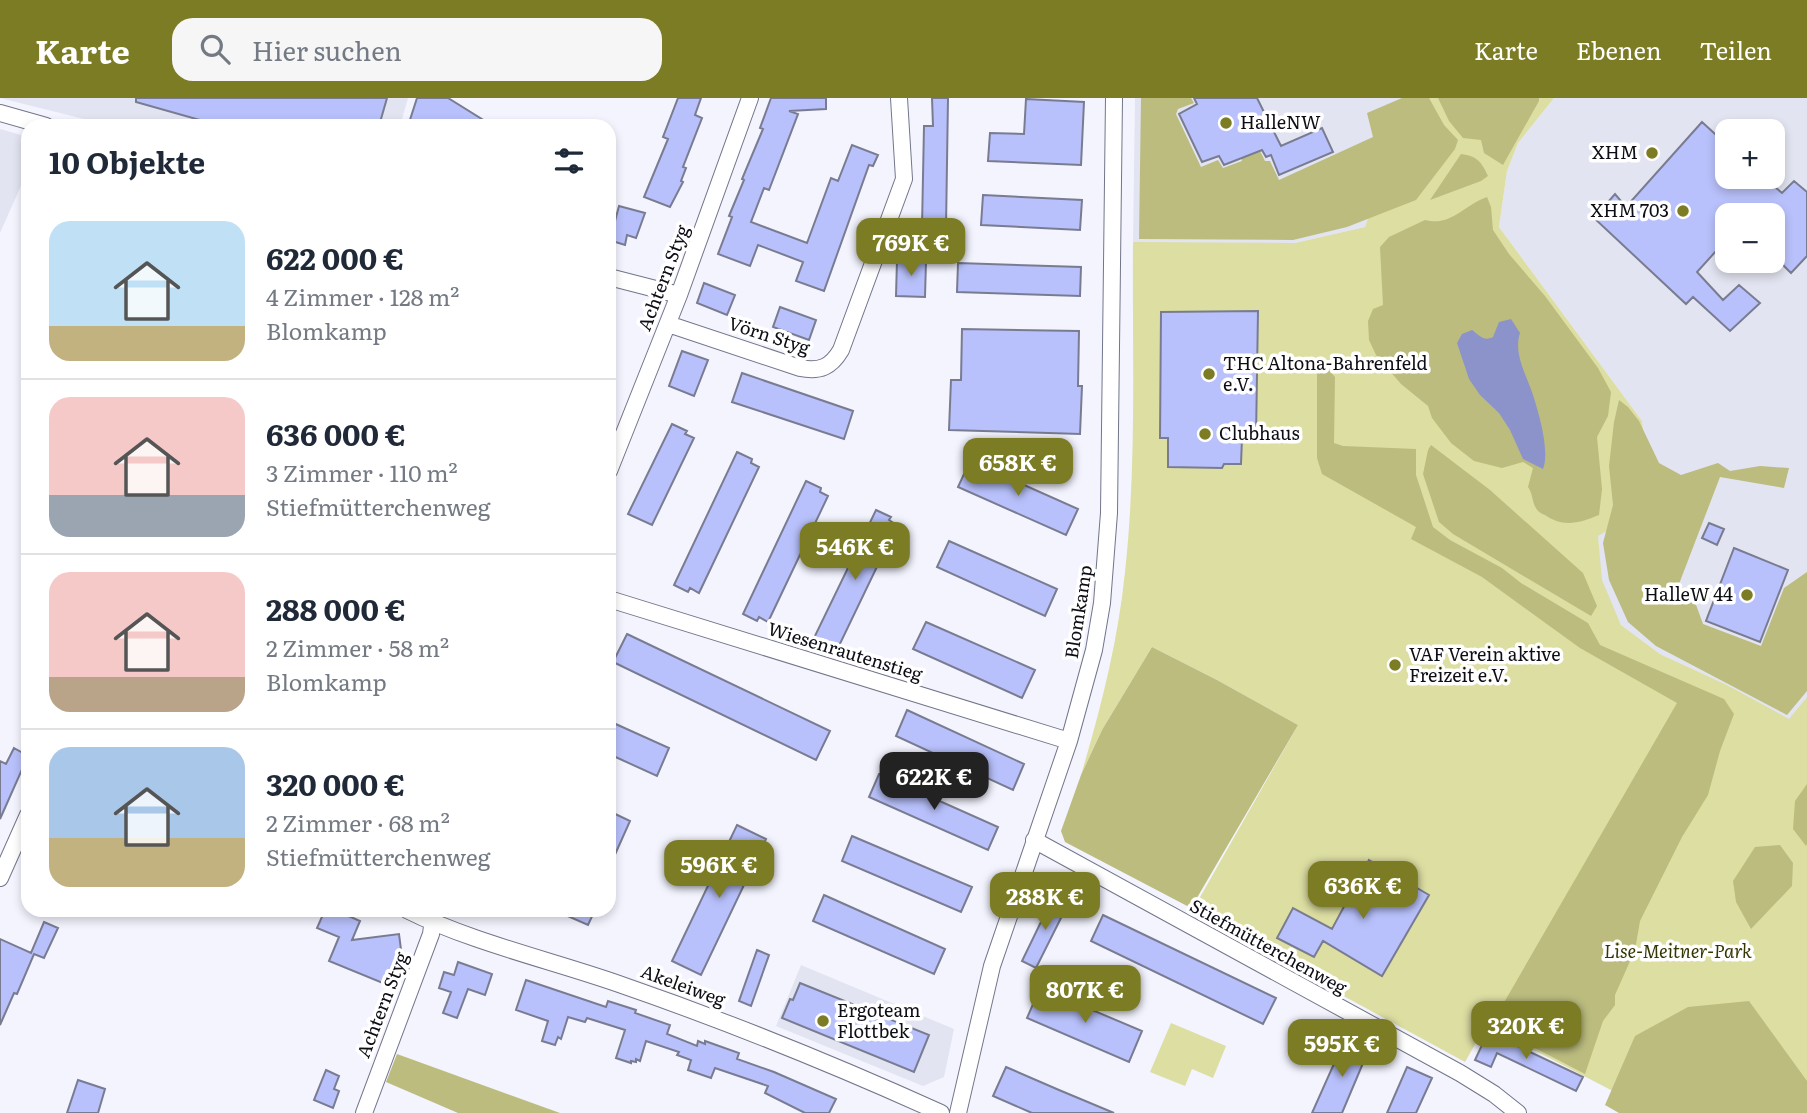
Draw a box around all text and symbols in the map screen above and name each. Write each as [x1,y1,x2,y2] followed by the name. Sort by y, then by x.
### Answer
[172,18,662,81] search box
[35,25,130,74] text: Karte
[196,30,234,68] icon: search
[252,30,402,69] text: Hier suchen
[1474,32,1538,67] text: Karte
[1576,32,1662,67] text: Ebenen
[1700,32,1772,67] text: Teilen
[1240,108,1321,135] place label: HalleNW
[1218,115,1234,131] marker: HalleNW
[1715,119,1785,273] map controls
[1715,119,1785,189] button: +
[1592,138,1638,165] place label: XHM
[49,139,205,183] text: 10 Objekte
[550,142,588,180] icon: filters
[1644,145,1660,161] marker: XHM
[1591,196,1669,223] place label: XHM 703
[1675,203,1691,219] marker: XHM 703
[1715,203,1785,273] button: −
[854,218,968,278] pin: 769K €
[630,220,696,334] street label: Achtern Styg
[872,224,950,258] text: 769K €
[266,235,404,279] text: 622 000 €
[105,249,189,333] icon: home
[266,279,459,313] text: 4 Zimmer · 128 m²
[725,309,815,361] street label: Vörn Styg
[266,313,387,347] text: Blomkamp
[1223,349,1428,397] place label: THC Altona-Bahrenfeld e.V.
[1201,366,1217,382] marker: THC Altona-Bahrenfeld e.V.
[266,411,406,455] text: 636 000 €
[1219,419,1300,446] place label: Clubhaus
[105,425,189,509] icon: home
[1197,426,1213,442] marker: Clubhaus
[961,438,1075,498] pin: 658K €
[979,444,1057,478] text: 658K €
[266,455,458,489] text: 3 Zimmer · 110 m²
[266,489,490,523] text: Stiefmütterchenweg
[798,522,912,582] pin: 546K €
[816,528,894,562] text: 546K €
[1057,563,1098,661] street label: Blomkamp
[1644,580,1733,607] place label: HalleW 44
[266,586,406,630] text: 288 000 €
[1739,587,1755,603] marker: HalleW 44
[105,600,189,684] icon: home
[765,614,927,687] street label: Wiesenrautenstieg
[266,630,449,664] text: 2 Zimmer · 58 m²
[1409,640,1561,688] place label: VAF Verein aktive Freizeit e.V.
[1387,657,1403,673] marker: VAF Verein aktive Freizeit e.V.
[266,664,387,698] text: Blomkamp
[877,752,991,812] pin: 622K €
[896,758,972,792] text: 622K €
[266,761,405,805] text: 320 000 €
[105,775,189,859] icon: home
[266,805,450,839] text: 2 Zimmer · 68 m²
[266,839,490,873] text: Stiefmütterchenweg
[662,840,776,900] pin: 596K €
[680,846,758,880] text: 596K €
[1306,862,1420,921] pin: 636K €
[1324,867,1402,901] text: 636K €
[988,872,1102,932] pin: 288K €
[1006,878,1084,912] text: 288K €
[1185,891,1353,1001] street label: Stiefmütterchenweg
[1604,937,1752,964] park label: Lise-Meitner-Park
[349,947,415,1061] street label: Achtern Styg
[637,957,731,1013] street label: Akeleiweg
[1028,965,1142,1025] pin: 807K €
[1046,971,1124,1005] text: 807K €
[837,996,920,1044] place label: Ergoteam Flottbek
[1469,1002,1583,1061] pin: 320K €
[1487,1007,1565,1041] text: 320K €
[815,1013,831,1029] marker: Ergoteam Flottbek
[1285,1020,1399,1079] pin: 595K €
[1304,1025,1380,1059] text: 595K €

